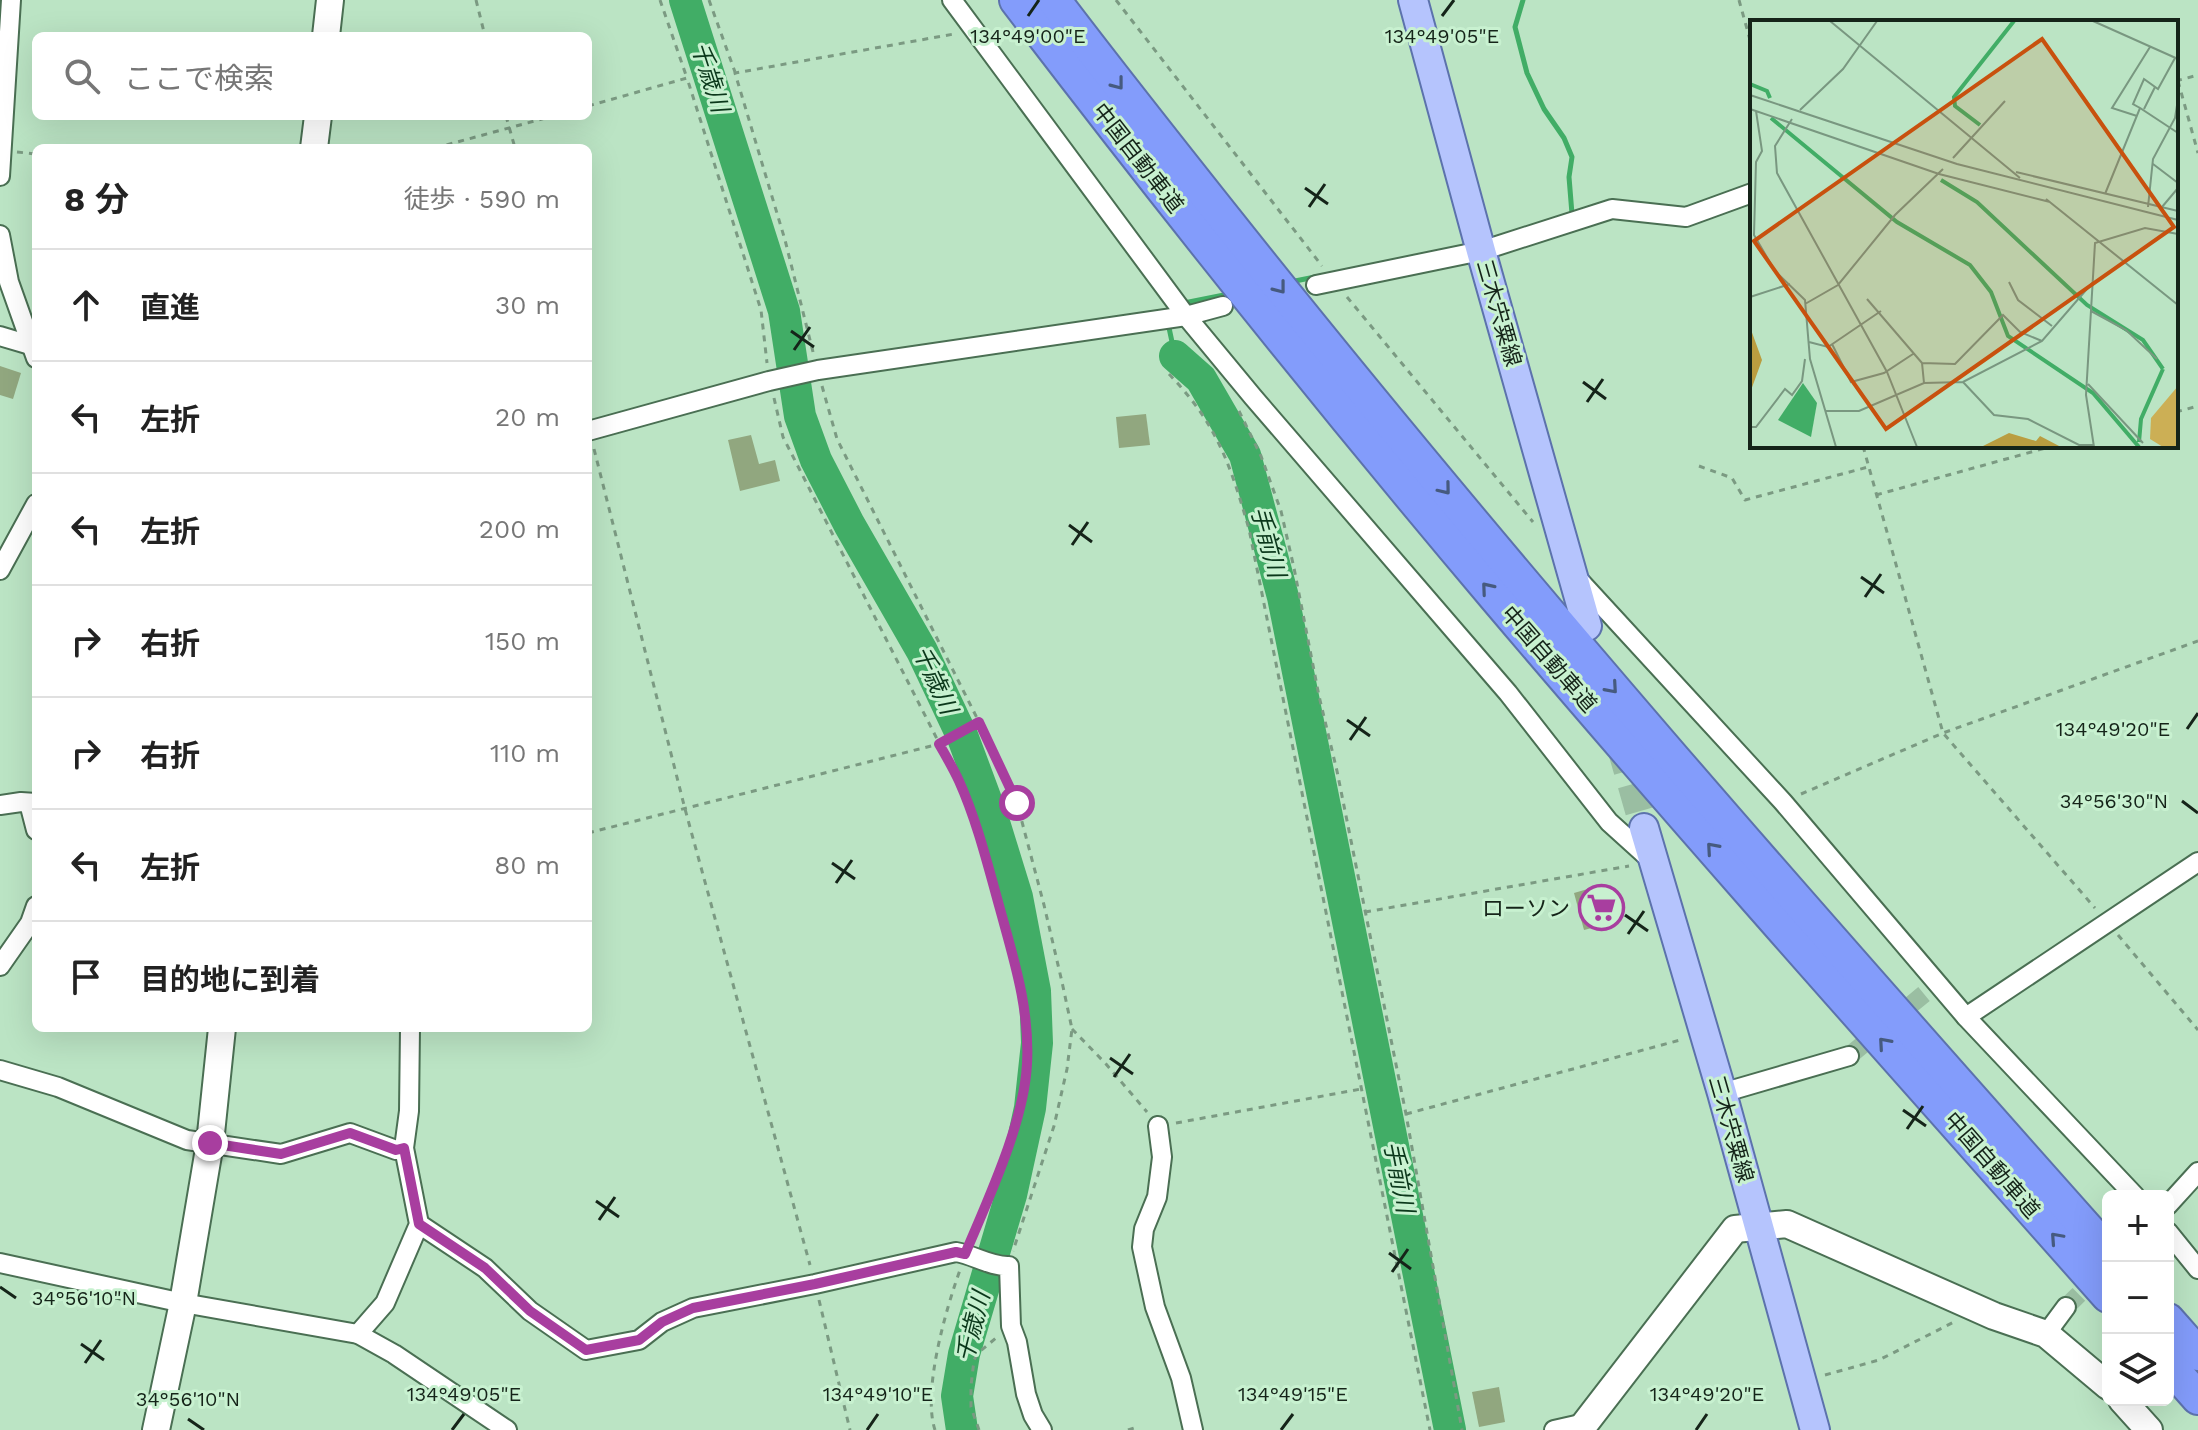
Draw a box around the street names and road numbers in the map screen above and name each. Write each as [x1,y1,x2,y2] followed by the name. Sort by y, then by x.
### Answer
[1088,98,1188,218] street label: 中国自動車道
[1472,257,1526,369] street label: 三木宍粟線
[1496,601,1602,717] street label: 中国自動車道
[1704,1073,1758,1185] street label: 三木宍粟線
[1939,1107,2045,1223] street label: 中国自動車道

